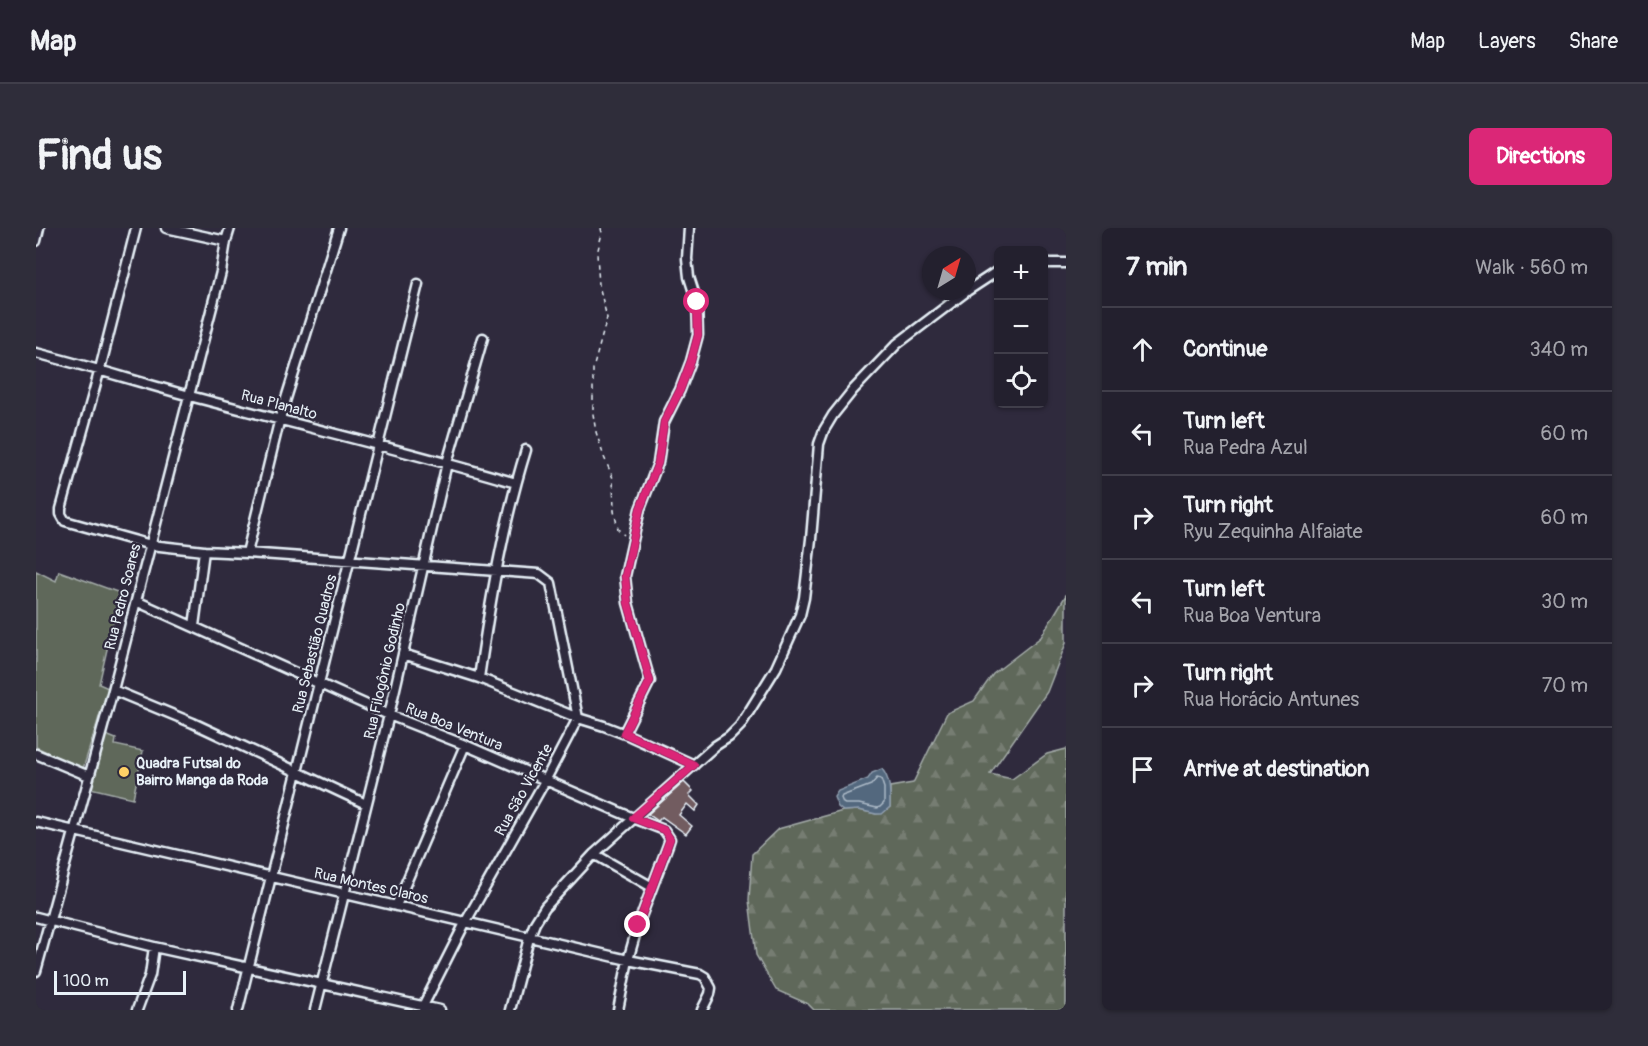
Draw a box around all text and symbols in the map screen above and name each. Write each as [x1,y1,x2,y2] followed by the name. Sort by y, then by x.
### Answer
[30,24,76,59] text: Map
[1410,28,1445,55] text: Map
[1478,28,1536,55] text: Layers
[1569,28,1618,55] text: Share
[1469,128,1612,185] button: Directions
[36,130,162,182] text: Find us
[922,246,976,300] north arrow
[994,246,1048,408] map controls
[994,246,1048,300] button: +
[1126,251,1188,283] text: 7 min
[1475,255,1588,280] text: Walk · 560 m
[683,288,709,314] route start
[994,300,1048,354] button: −
[1126,333,1159,366] icon: ahead
[1183,335,1267,363] text: Continue
[1529,337,1588,362] text: 340 m
[994,354,1048,408] button: locate
[239,386,319,424] street label: Rua Planalto
[1183,407,1265,435] text: Turn left
[1126,417,1159,450] icon: left
[1541,421,1588,446] text: 60 m
[1183,435,1308,460] text: Rua Pedra Azul
[1183,491,1273,519] text: Turn right
[1126,501,1159,534] icon: right
[1541,505,1588,530] text: 60 m
[1183,519,1363,544] text: Ryu Zequinha Alfaiate
[101,542,145,652] street label: Rua Pedro Soares
[289,572,341,715] street label: Rua Sebastião Quadros
[1183,575,1265,603] text: Turn left
[1126,585,1159,618] icon: left
[1541,589,1588,614] text: 30 m
[360,601,410,741] street label: Rua Filogônio Godinho
[1183,603,1321,628] text: Rua Boa Ventura
[1183,659,1273,687] text: Turn right
[1126,669,1159,702] icon: right
[1542,673,1588,698] text: 70 m
[1183,687,1359,712] text: Rua Horácio Antunes
[402,699,506,755] street label: Rua Boa Ventura
[491,740,557,839] street label: Rua São Vicente
[1126,753,1159,786] icon: arrive
[136,754,268,790] place label: Quadra Futsal do Bairro Manga da Roda
[1183,755,1369,783] text: Arrive at destination
[117,765,131,779] marker: Quadra Futsal do Bairro Manga da Roda
[312,864,430,908] street label: Rua Montes Claros
[624,911,650,937] route end
[54,968,186,996] scale bar
[63,971,109,991] text: 100 m

